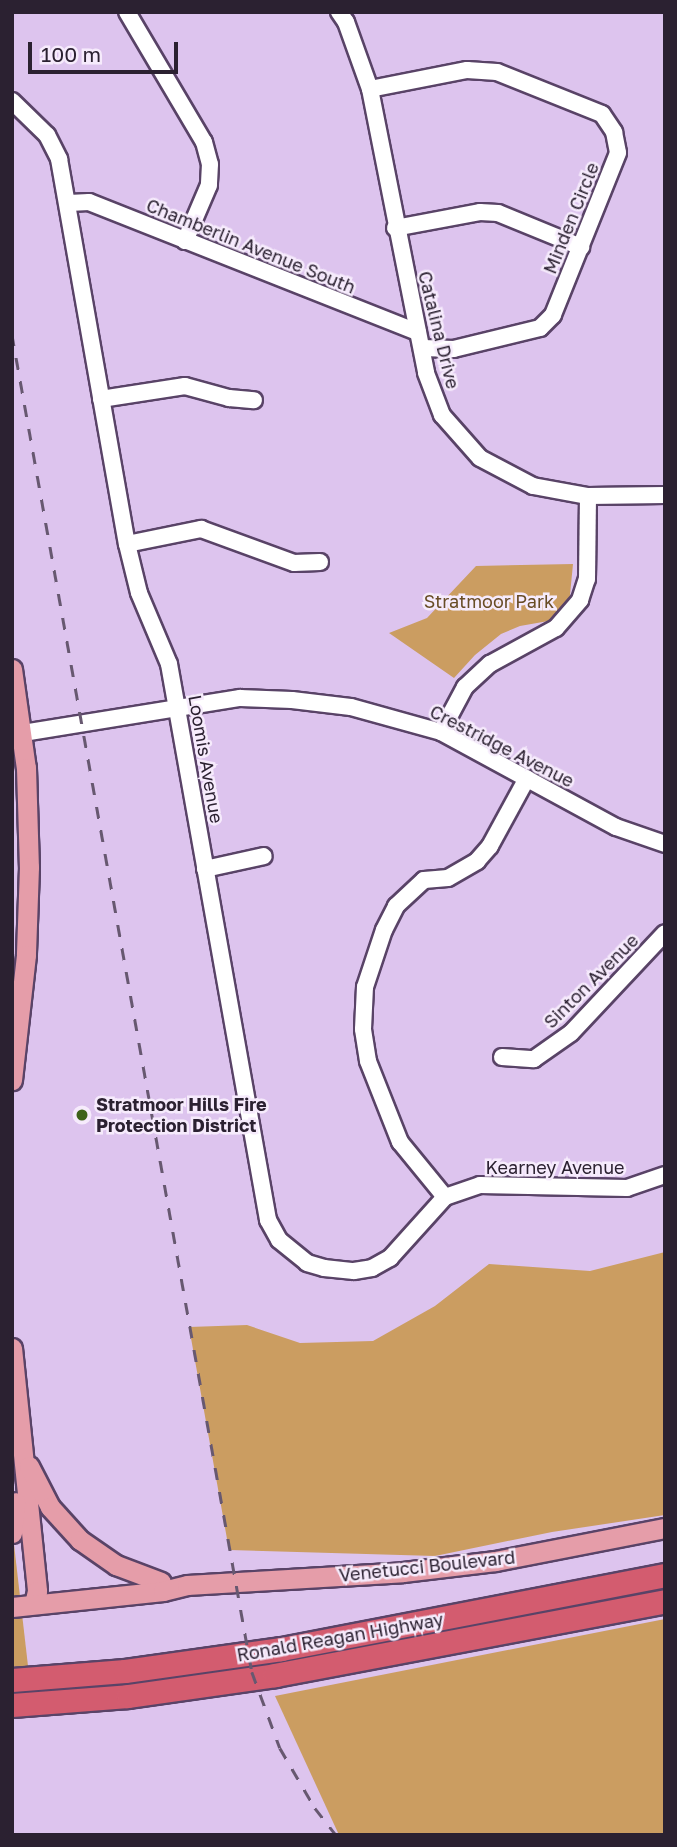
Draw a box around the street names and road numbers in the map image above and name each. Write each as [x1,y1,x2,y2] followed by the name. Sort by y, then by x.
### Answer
[539,159,603,277] street label: Minden Circle
[143,194,359,298] street label: Chamberlin Avenue South
[414,269,464,391] street label: Catalina Drive
[184,693,228,825] street label: Loomis Avenue
[426,700,578,792] street label: Crestridge Avenue
[539,929,643,1033] street label: Sinton Avenue
[486,1156,624,1178] street label: Kearney Avenue
[338,1546,516,1586] street label: Venetucci Boulevard
[235,1608,445,1666] street label: Ronald Reagan Highway

